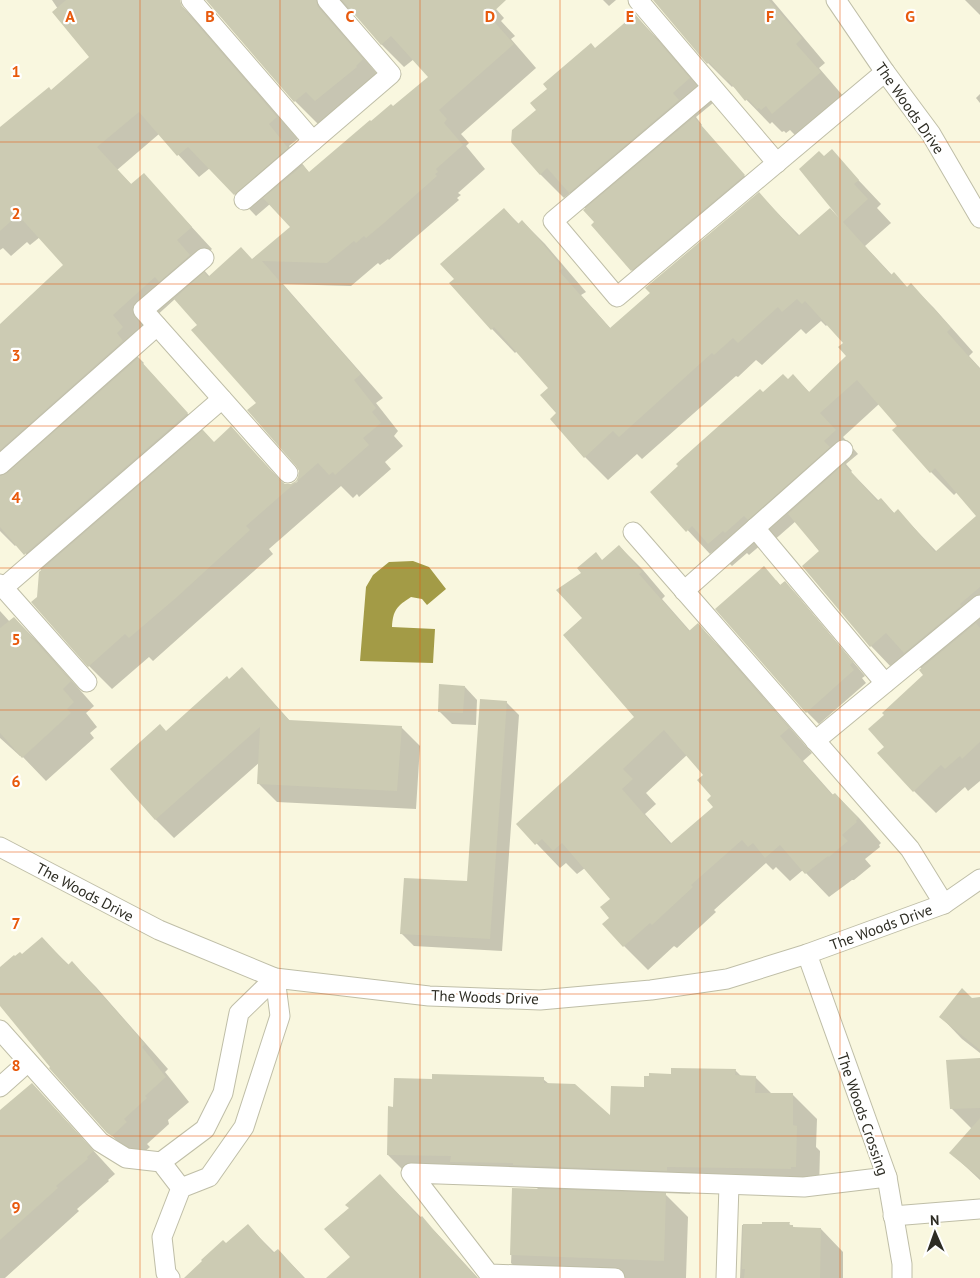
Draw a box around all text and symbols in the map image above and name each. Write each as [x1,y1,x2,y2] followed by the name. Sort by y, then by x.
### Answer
[65,6,75,26] text: A
[205,6,215,26] text: B
[346,6,355,26] text: C
[485,6,495,26] text: D
[626,6,634,26] text: E
[766,6,774,26] text: F
[905,6,915,26] text: G
[871,58,949,158] street label: The Woods Drive
[11,61,21,81] text: 1
[11,203,21,223] text: 2
[11,345,21,365] text: 3
[11,487,21,507] text: 4
[11,629,21,649] text: 5
[11,771,21,791] text: 6
[33,858,137,926] street label: The Woods Drive
[827,900,935,954] street label: The Woods Drive
[11,913,21,933] text: 7
[431,986,539,1008] street label: The Woods Drive
[833,1050,893,1178] street label: The Woods Crossing
[11,1055,21,1075] text: 8
[11,1197,21,1217] text: 9
[910,1208,960,1258] north arrow
[930,1211,939,1229] text: N

